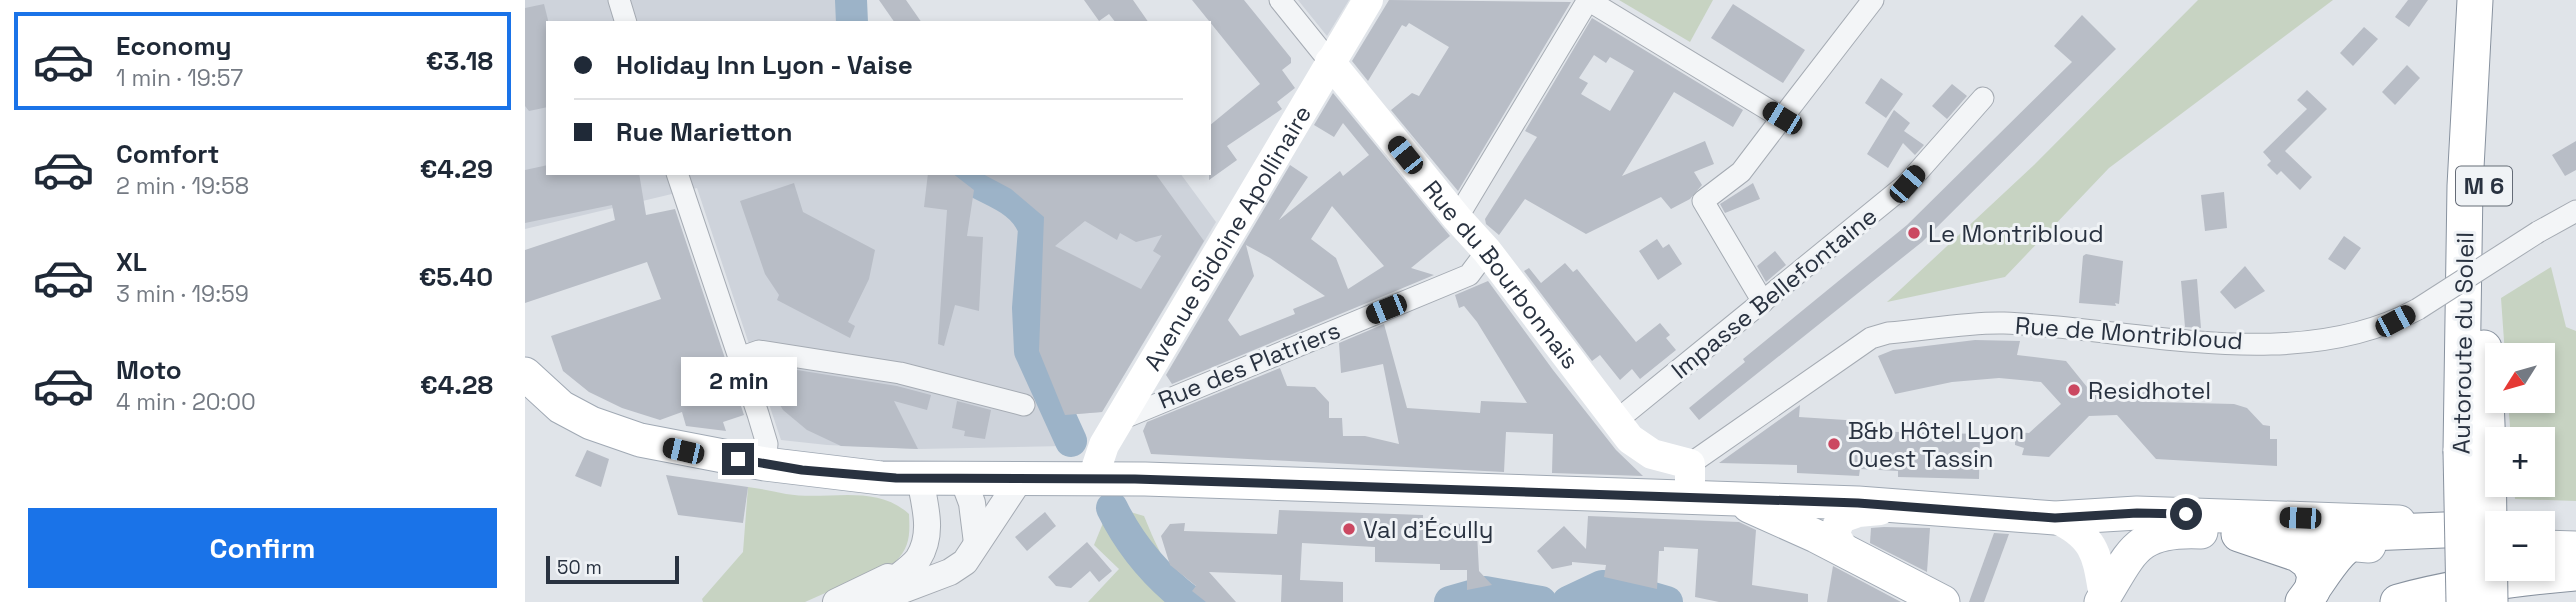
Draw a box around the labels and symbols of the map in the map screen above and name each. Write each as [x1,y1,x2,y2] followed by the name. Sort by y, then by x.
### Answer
[1759,98,1806,138] car
[1136,99,1318,376] street label: Avenue Sidoine Apollinaire
[1384,132,1427,178] car
[1886,161,1929,207] car
[2456,167,2512,206] road number: M 6
[1417,174,1586,375] street label: Rue du Bourbonnais
[1665,200,1883,386] street label: Impasse Bellefontaine
[1928,218,2104,249] place label: Le Montribloud
[1906,225,1922,241] marker: Le Montribloud
[2446,232,2480,454] street label: Autoroute du Soleil
[1363,291,1410,327] car
[2372,302,2419,340] car
[2014,310,2244,356] street label: Rue de Montribloud
[1153,314,1345,416] street label: Rue des Platriers
[2485,343,2555,413] north arrow
[680,358,796,406] callout: 2 min
[2088,375,2211,406] place label: Residhotel
[2066,382,2082,398] marker: Residhotel
[1848,415,2024,474] place label: B&b Hôtel Lyon Ouest Tassin
[661,436,706,466] car
[1826,436,1842,452] marker: B&b Hôtel Lyon Ouest Tassin
[722,443,754,475] route end
[2170,498,2202,530] route start
[2279,507,2322,529] car
[1363,514,1493,545] place label: Val d'Écully
[1341,521,1357,537] marker: Val d'Écully
[546,553,679,585] scale bar

